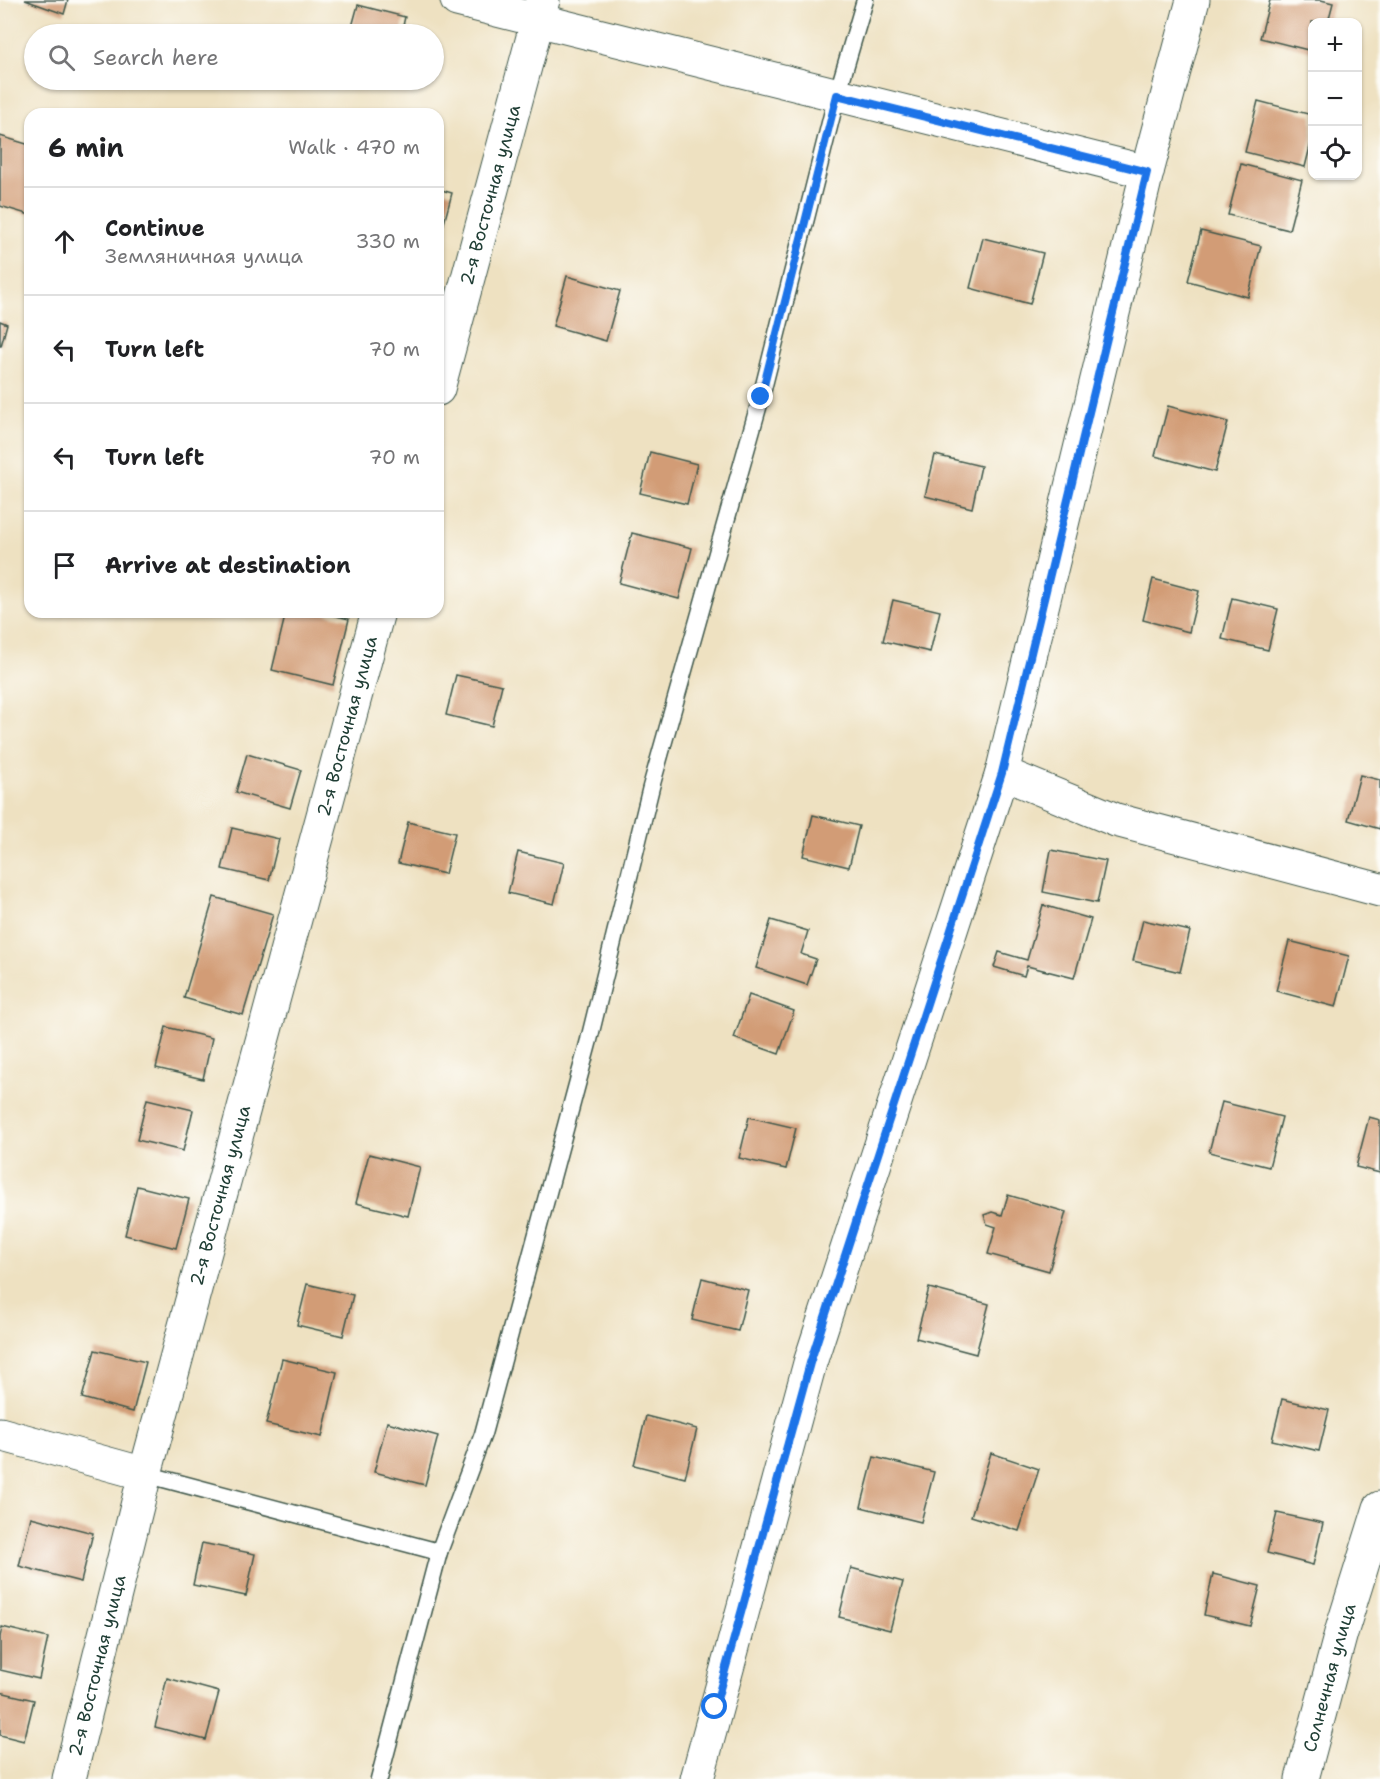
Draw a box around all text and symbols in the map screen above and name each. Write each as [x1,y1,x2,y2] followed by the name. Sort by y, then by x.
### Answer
[1308,18,1362,180] map controls
[1308,18,1362,72] button: +
[24,24,444,90] search box
[45,41,78,74] icon: search
[93,43,219,72] text: Search here
[1308,72,1362,126] button: −
[455,102,526,288] street label: 2-я Восточная улица
[1308,126,1362,180] button: locate
[48,130,124,165] text: 6 min
[288,134,420,160] text: Walk · 470 m
[105,214,205,243] text: Continue
[48,225,81,258] icon: ahead
[356,228,420,254] text: 330 m
[105,243,303,269] text: Земляничная улица
[48,333,81,366] icon: left
[105,335,204,364] text: Turn left
[368,336,420,362] text: 70 m
[747,383,773,409] route end
[48,441,81,474] icon: left
[105,443,204,472] text: Turn left
[368,444,420,470] text: 70 m
[48,549,81,582] icon: arrive
[105,551,351,580] text: Arrive at destination
[311,633,383,819] street label: 2-я Восточная улица
[184,1102,256,1288] street label: 2-я Восточная улица
[63,1572,131,1759] street label: 2-я Восточная улица
[1298,1600,1362,1755] street label: Солнечная улица
[701,1693,727,1719] route start

